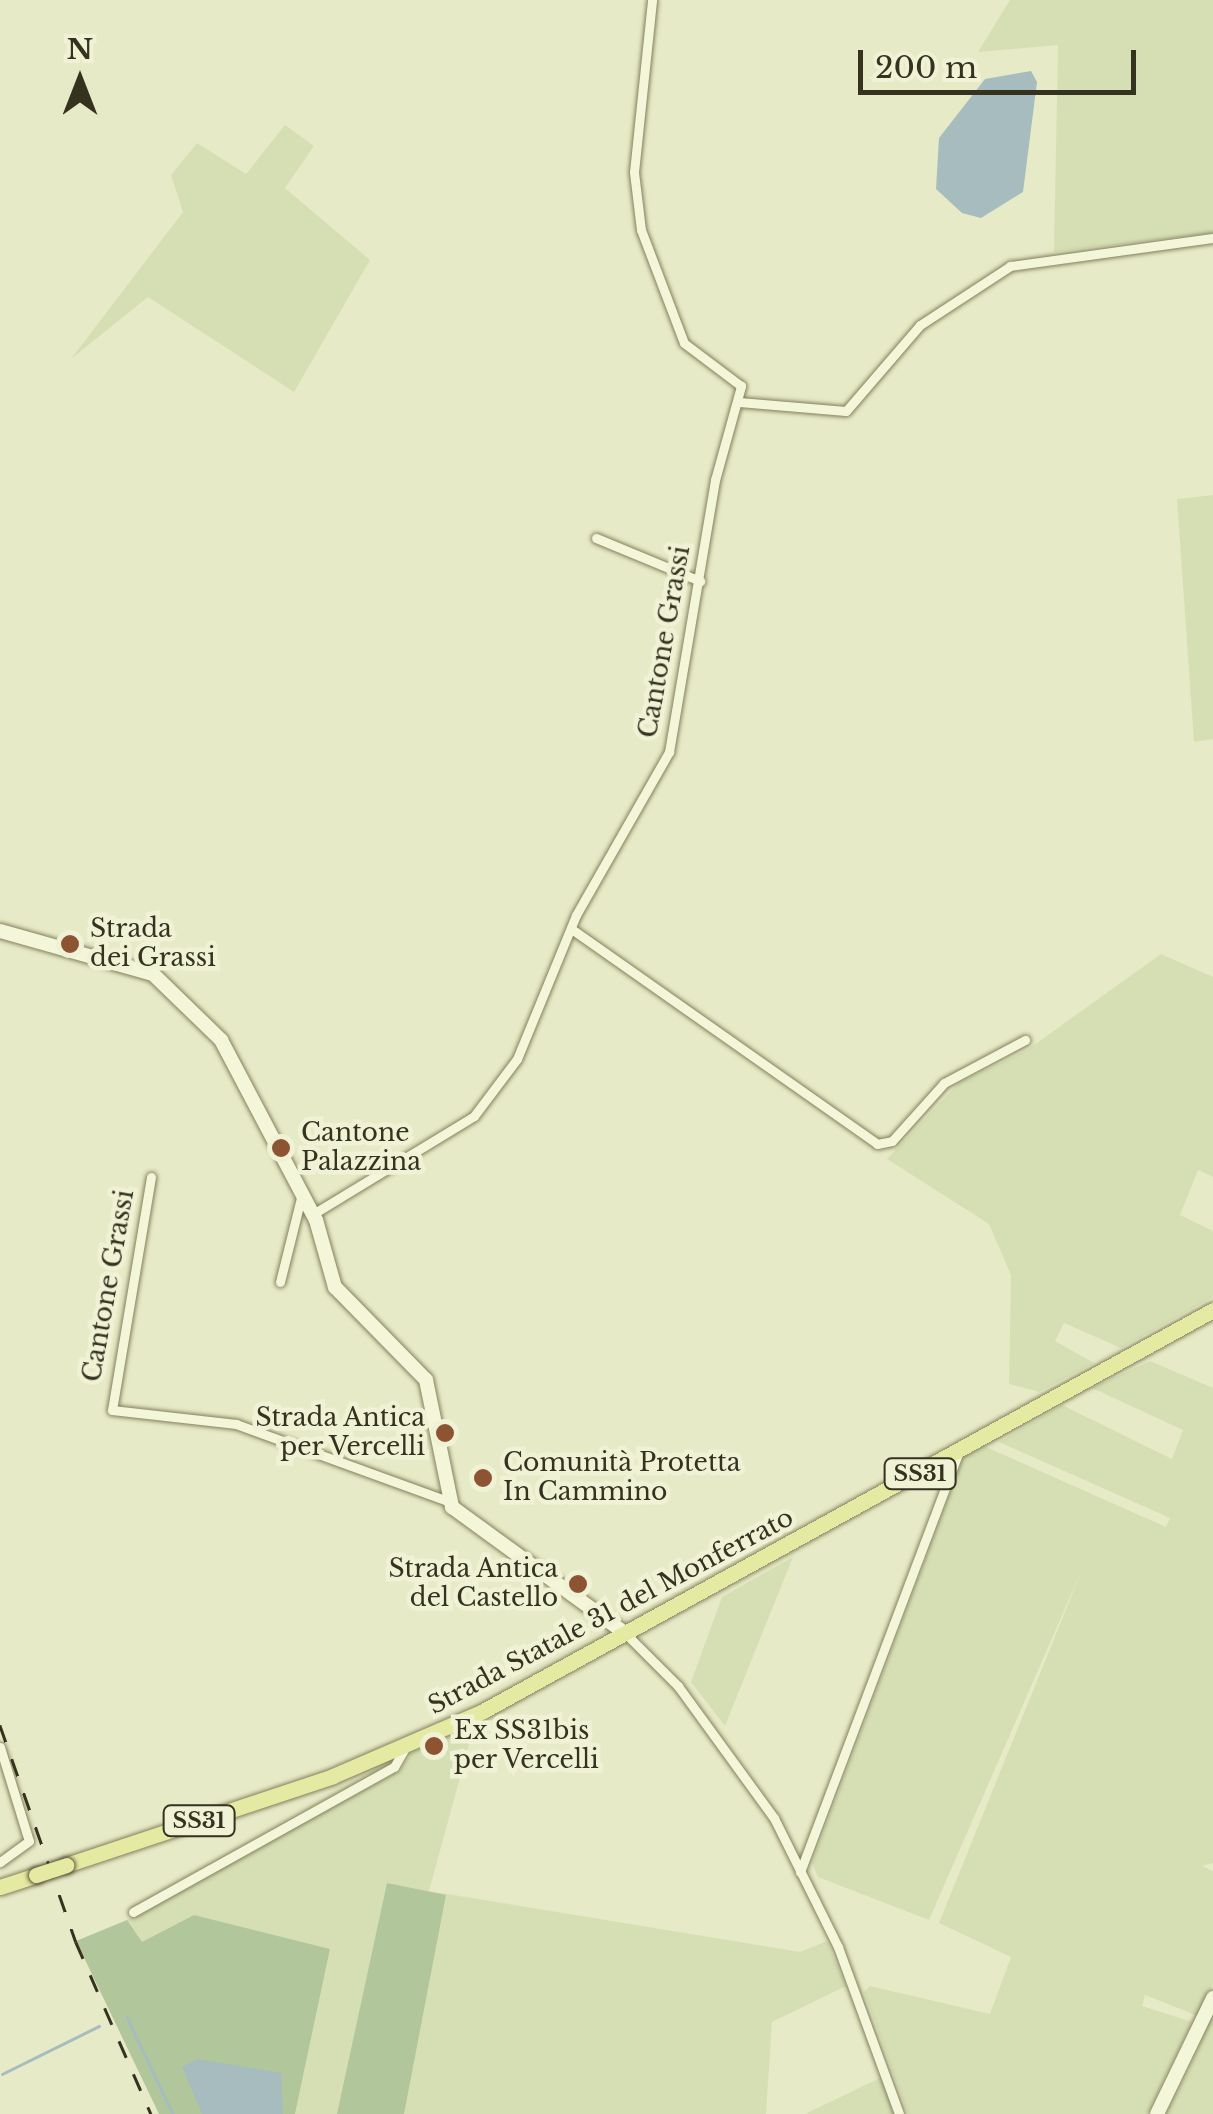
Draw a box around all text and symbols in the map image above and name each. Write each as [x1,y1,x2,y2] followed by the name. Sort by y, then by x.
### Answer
[30,30,130,130] north arrow
[863,30,1140,92] scale bar
[67,32,93,67] text: N
[875,49,977,86] text: 200 m
[633,544,697,740] street label: Cantone Grassi
[90,915,216,974] place label: Strada dei Grassi
[59,933,81,955] marker: Strada dei Grassi
[301,1119,421,1178] place label: Cantone Palazzina
[270,1137,292,1159] marker: Cantone Palazzina
[77,1188,141,1384] street label: Cantone Grassi
[254,1404,425,1463] place label: Strada Antica per Vercelli
[434,1422,456,1444] marker: Strada Antica per Vercelli
[503,1449,741,1508] place label: Comunità Protetta In Cammino
[882,1457,958,1491] road number: SS31
[472,1467,494,1489] marker: Comunità Protetta In Cammino
[423,1503,799,1721] street label: Strada Statale 31 del Monferrato
[387,1555,558,1614] place label: Strada Antica del Castello
[567,1573,589,1595] marker: Strada Antica del Castello
[454,1717,600,1776] place label: Ex SS31bis per Vercelli
[423,1735,445,1757] marker: Ex SS31bis per Vercelli
[162,1804,236,1838] road number: SS31

